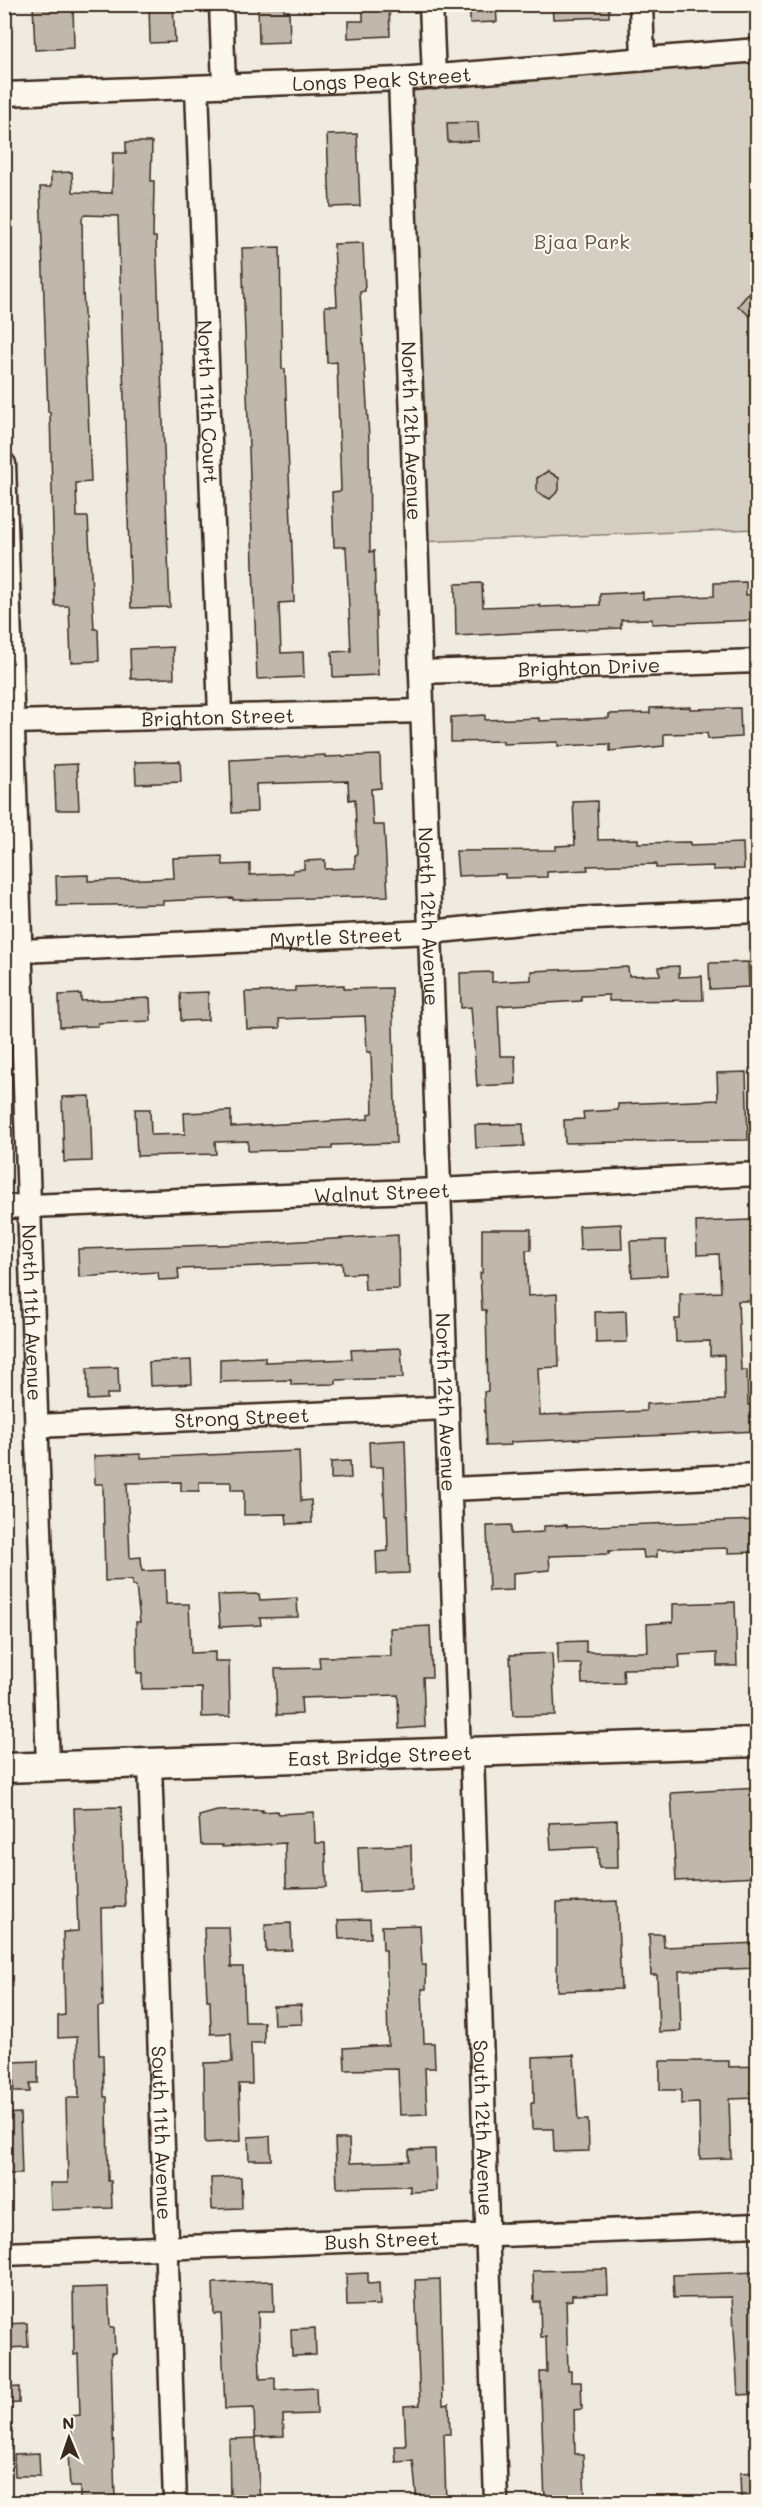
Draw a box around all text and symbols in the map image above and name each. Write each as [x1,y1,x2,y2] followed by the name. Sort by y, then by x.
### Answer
[292,60,472,96] street label: Longs Peak Street
[534,228,630,254] park label: Bjaa Park
[193,320,224,484] street label: North 11th Court
[396,341,429,521] street label: North 12th Avenue
[517,651,661,682] street label: Brighton Drive
[141,701,295,732] street label: Brighton Street
[413,827,446,1006] street label: North 12th Avenue
[269,920,403,952] street label: Myrtle Street
[313,1176,450,1208] street label: Walnut Street
[17,1224,49,1401] street label: North 11th Avenue
[430,1312,463,1492] street label: North 12th Avenue
[174,1401,310,1433] street label: Strong Street
[287,1739,472,1771] street label: East Bridge Street
[468,2039,500,2216] street label: South 12th Avenue
[147,2045,178,2220] street label: South 11th Avenue
[324,2224,439,2255] street label: Bush Street
[39,2408,99,2468] north arrow
[62,2412,75,2433] text: N

